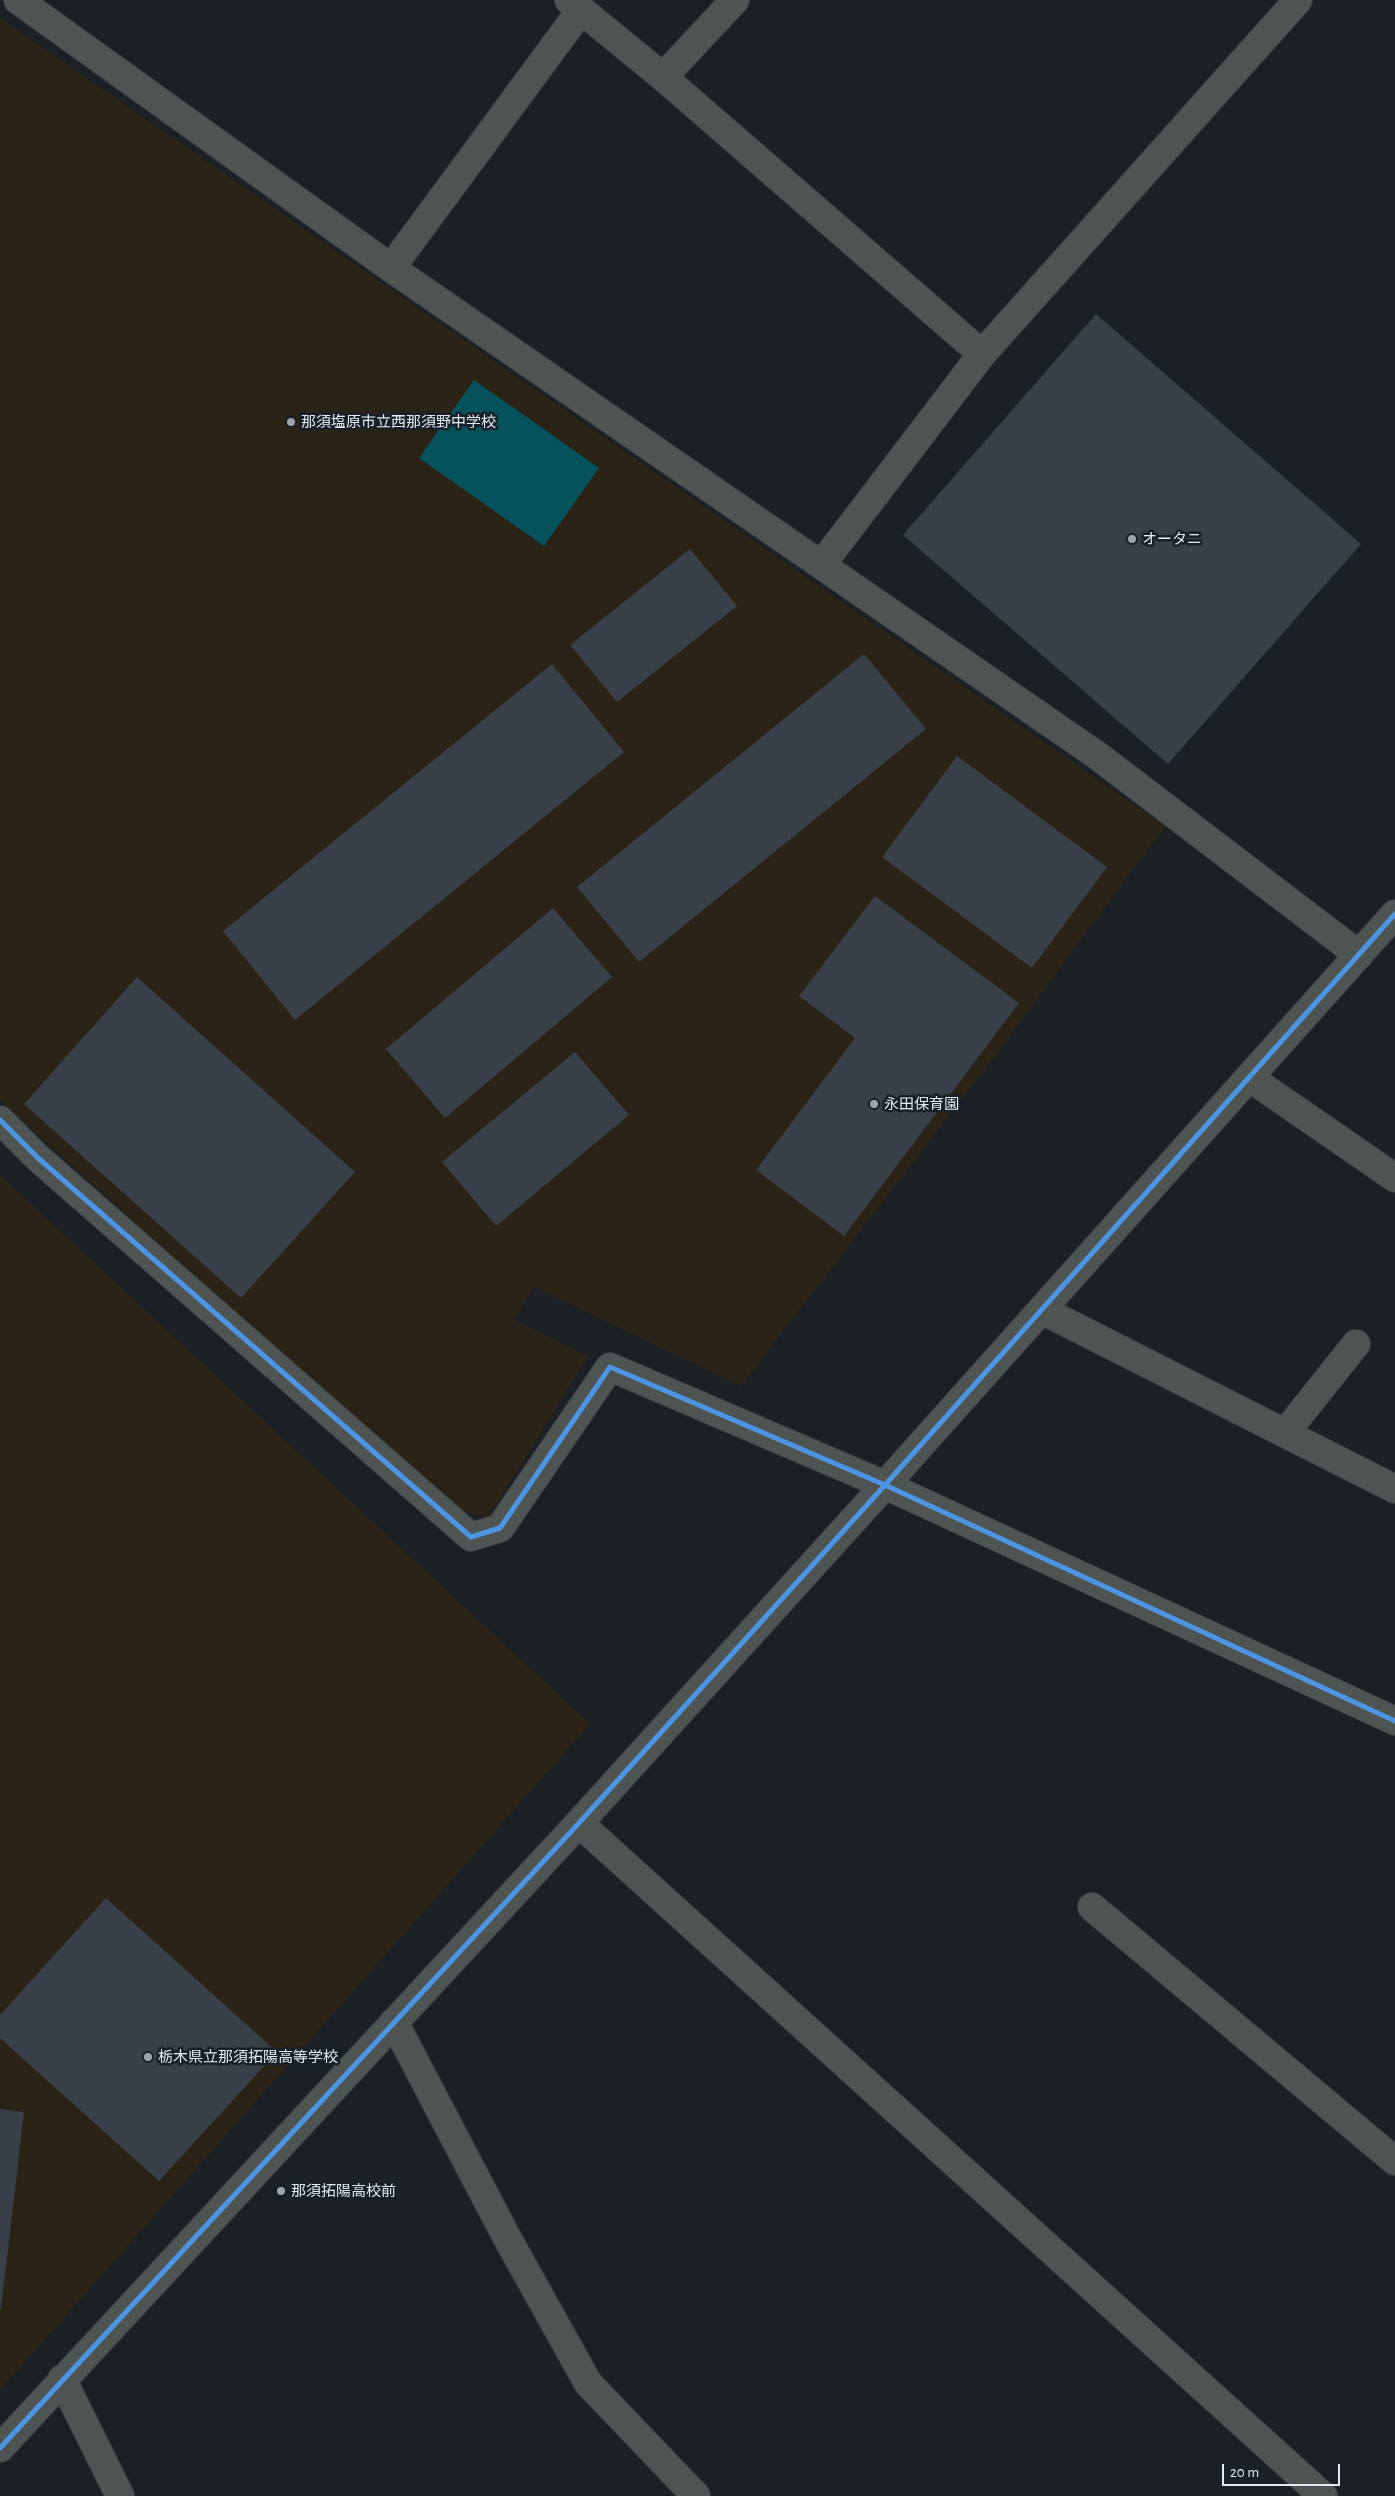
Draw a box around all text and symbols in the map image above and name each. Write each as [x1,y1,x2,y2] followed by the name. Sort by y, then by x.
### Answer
[301,413,496,431] place label: 那須塩原市立西那須野中学校
[285,416,297,428] marker: 那須塩原市立西那須野中学校
[1142,530,1202,548] place label: オータニ
[1126,533,1138,545] marker: オータニ
[884,1095,959,1113] place label: 永田保育園
[868,1098,880,1110] marker: 永田保育園
[158,2048,338,2066] place label: 栃木県立那須拓陽高等学校
[142,2051,154,2063] marker: 栃木県立那須拓陽高等学校
[291,2182,396,2200] place label: 那須拓陽高校前
[275,2185,287,2197] marker: 那須拓陽高校前
[1225,2454,1342,2486] scale bar
[1230,2465,1259,2480] text: 20 m

